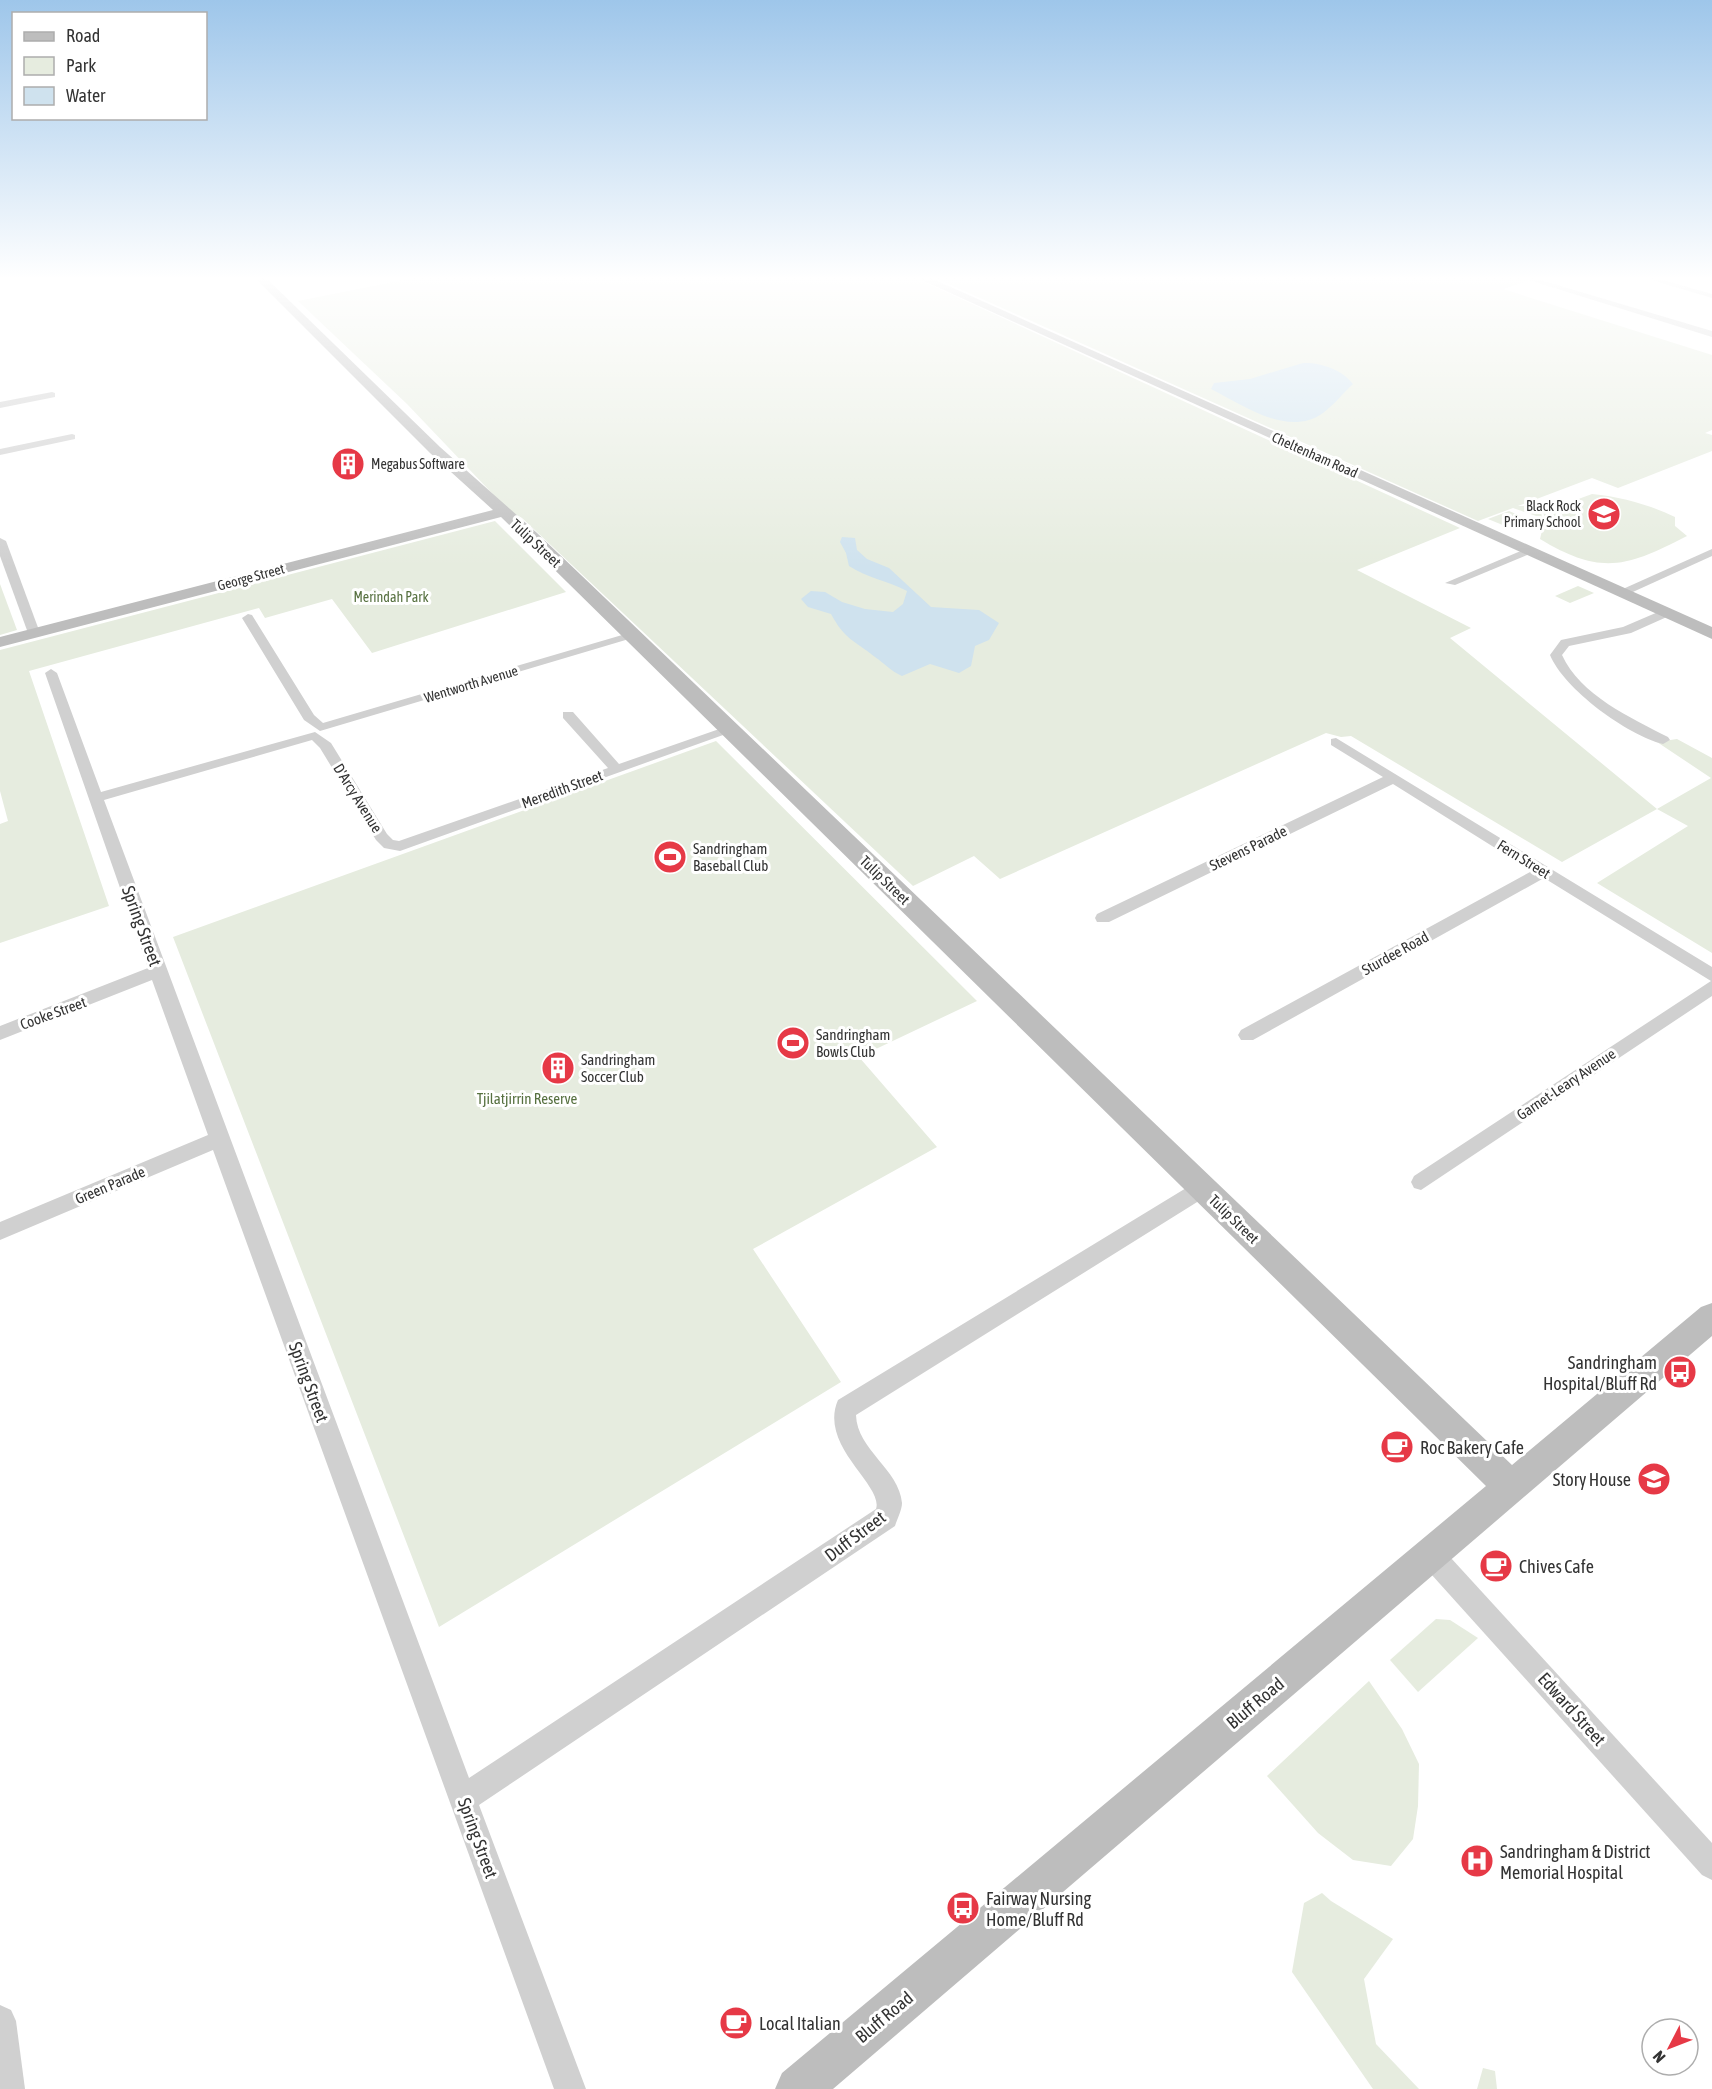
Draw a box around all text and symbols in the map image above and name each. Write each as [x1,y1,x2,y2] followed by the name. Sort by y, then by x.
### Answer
[12,12,207,120] legend
[66,25,100,46] text: Road
[66,55,96,76] text: Park
[66,85,106,106] text: Water
[1270,429,1360,481] street label: Cheltenham Road
[330,446,366,482] building icon: Megabus Software
[371,456,465,472] place label: Megabus Software
[1586,496,1622,532] school or university icon: Black Rock Primary School
[1504,498,1581,530] place label: Black Rock Primary School
[507,515,565,571] street label: Tulip Street
[216,560,286,594] street label: George Street
[353,589,429,605] park label: Merindah Park
[422,662,520,706] street label: Wentworth Avenue
[330,760,386,836] street label: D'Arcy Avenue
[519,766,605,812] street label: Meredith Street
[1207,822,1289,874] street label: Stevens Parade
[1494,836,1554,882] street label: Fern Street
[652,839,688,875] sports icon: Sandringham Baseball Club
[693,840,768,874] place label: Sandringham Baseball Club
[857,852,913,908] street label: Tulip Street
[118,883,166,969] street label: Spring Street
[1359,928,1431,978] street label: Sturdee Road
[18,993,88,1033] street label: Cooke Street
[775,1025,811,1061] sports icon: Sandringham Bowls Club
[816,1026,890,1060] place label: Sandringham Bowls Club
[1513,1045,1619,1123] street label: Garnet-Leary Avenue
[540,1050,576,1086] building icon: Sandringham Soccer Club
[581,1051,655,1085] place label: Sandringham Soccer Club
[477,1090,578,1107] park label: Tjilatjirrin Reserve
[72,1163,148,1207] street label: Green Parade
[1206,1191,1262,1247] street label: Tulip Street
[285,1339,333,1425] street label: Spring Street
[1543,1352,1657,1394] place label: Sandringham Hospital/Bluff Rd
[1662,1354,1698,1390] bus stop icon: Sandringham Hospital/Bluff Rd
[1379,1429,1415,1465] cafe icon: Roc Bakery Cafe
[1420,1437,1524,1458] place label: Roc Bakery Cafe
[1636,1461,1672,1497] school or university icon: Story House
[1553,1469,1631,1490] place label: Story House
[821,1506,889,1566] street label: Duff Street
[1478,1548,1514,1584] cafe icon: Chives Cafe
[1519,1556,1594,1577] place label: Chives Cafe
[1534,1668,1610,1750] street label: Edward Street
[1222,1673,1288,1733] street label: Bluff Road
[454,1795,502,1881] street label: Spring Street
[1500,1841,1651,1883] place label: Sandringham & District Memorial Hospital
[1459,1843,1495,1879] hospital icon: Sandringham & District Memorial Hospital
[986,1888,1091,1930] place label: Fairway Nursing Home/Bluff Rd
[945,1890,981,1926] bus stop icon: Fairway Nursing Home/Bluff Rd
[851,1987,917,2047] street label: Bluff Road
[718,2005,754,2041] cafe icon: Local Italian
[759,2013,841,2034] place label: Local Italian
[1640,2017,1700,2077] north arrow
[1649,2048,1669,2067] text: N

